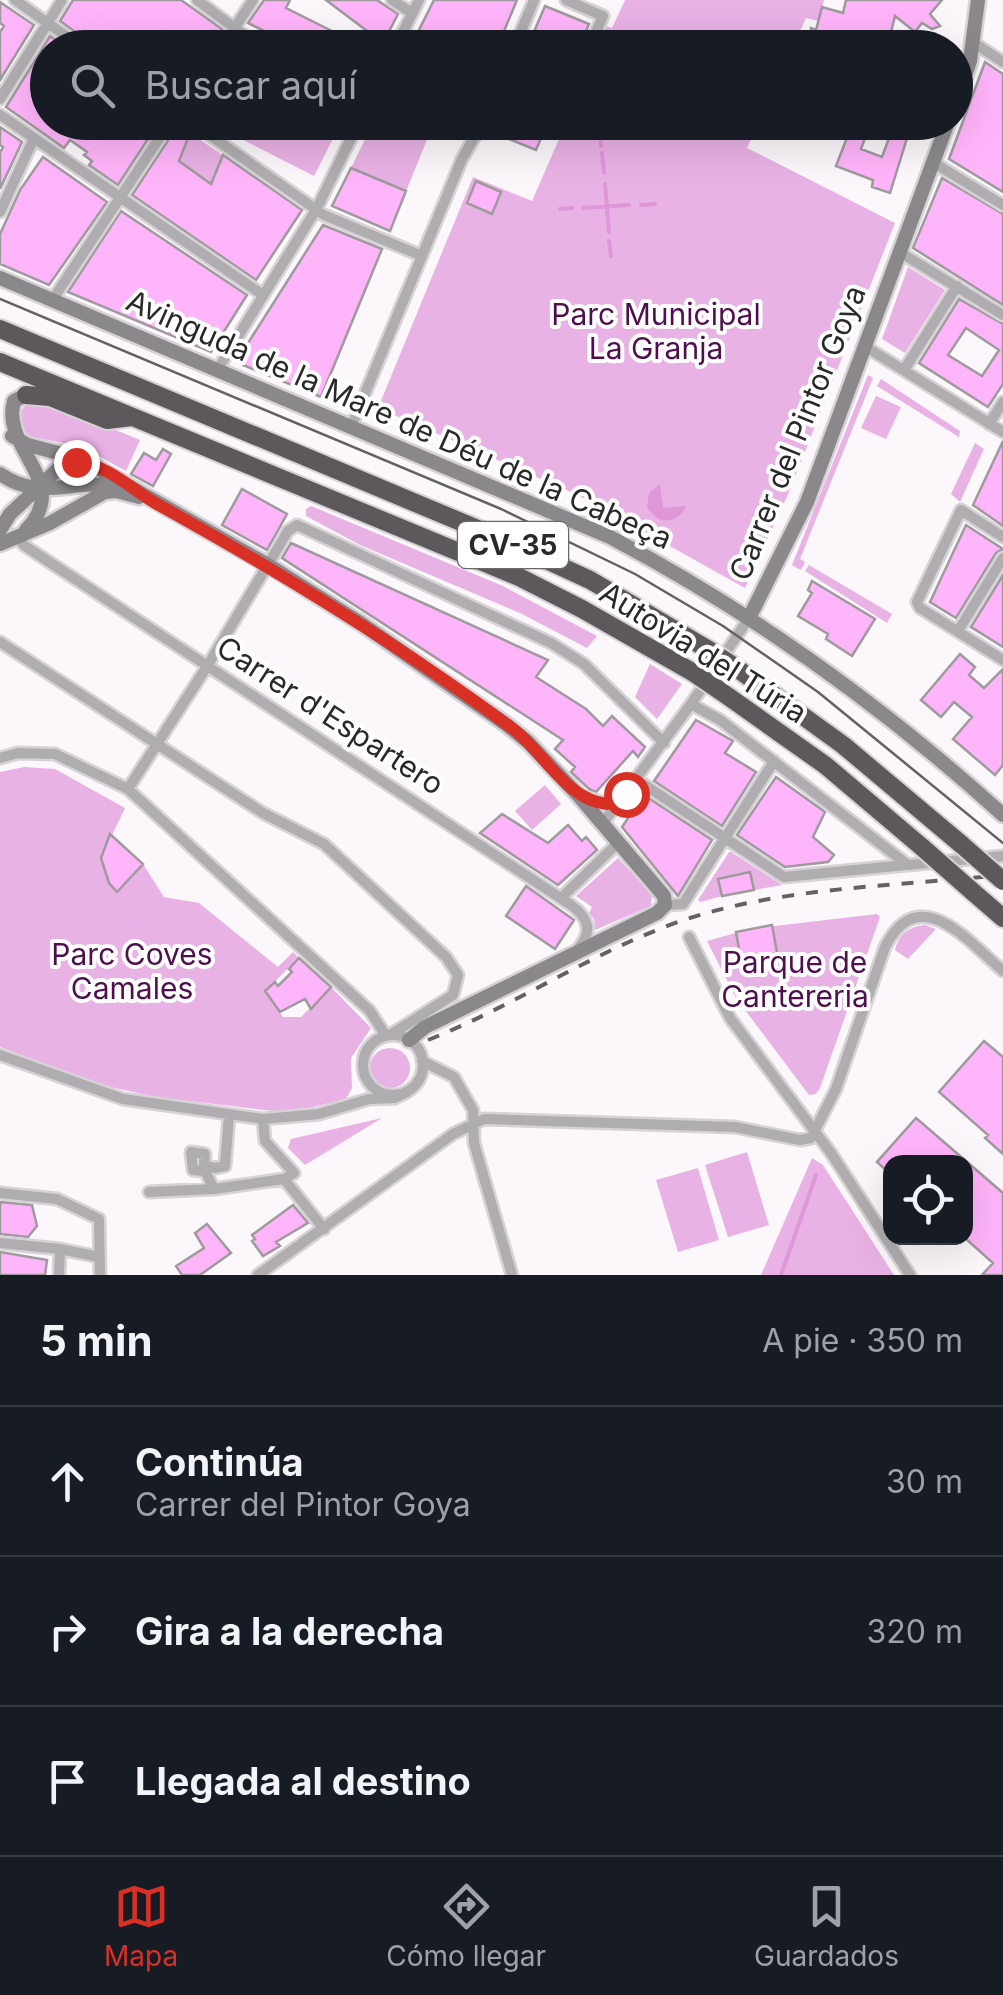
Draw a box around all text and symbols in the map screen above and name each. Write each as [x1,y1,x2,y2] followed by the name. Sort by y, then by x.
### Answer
[30,30,973,140] search box
[65,58,120,113] icon: search
[145,62,357,108] text: Buscar aquí
[721,280,873,585] street label: Carrer del Pintor Goya
[121,282,678,556] street label: Avinguda de la Mare de Déu de la Cabeça
[551,296,761,366] park label: Parc Municipal La Granja
[54,440,100,486] route end
[458,522,568,568] road number: CV-35
[593,574,814,730] street label: Autovia del Túria
[211,628,451,802] street label: Carrer d'Espartero
[604,772,650,818] route start
[51,936,213,1006] park label: Parc Coves Camales
[721,944,869,1014] park label: Parque de Cantereria
[883,1155,973,1245] map controls
[883,1155,973,1245] button: locate
[40,1315,153,1366] text: 5 min
[762,1321,963,1360] text: A pie · 350 m
[135,1439,304,1485] text: Continúa
[40,1454,95,1509] icon: ahead
[886,1462,963,1501] text: 30 m
[135,1485,471,1524] text: Carrer del Pintor Goya
[40,1604,95,1659] icon: right
[135,1608,444,1654] text: Gira a la derecha
[867,1612,963,1651] text: 320 m
[40,1754,95,1809] icon: arrive
[135,1758,471,1804] text: Llegada al destino
[104,1879,178,1973] tab: Mapa
[386,1879,546,1973] tab: Cómo llegar
[754,1879,899,1973] tab: Guardados

